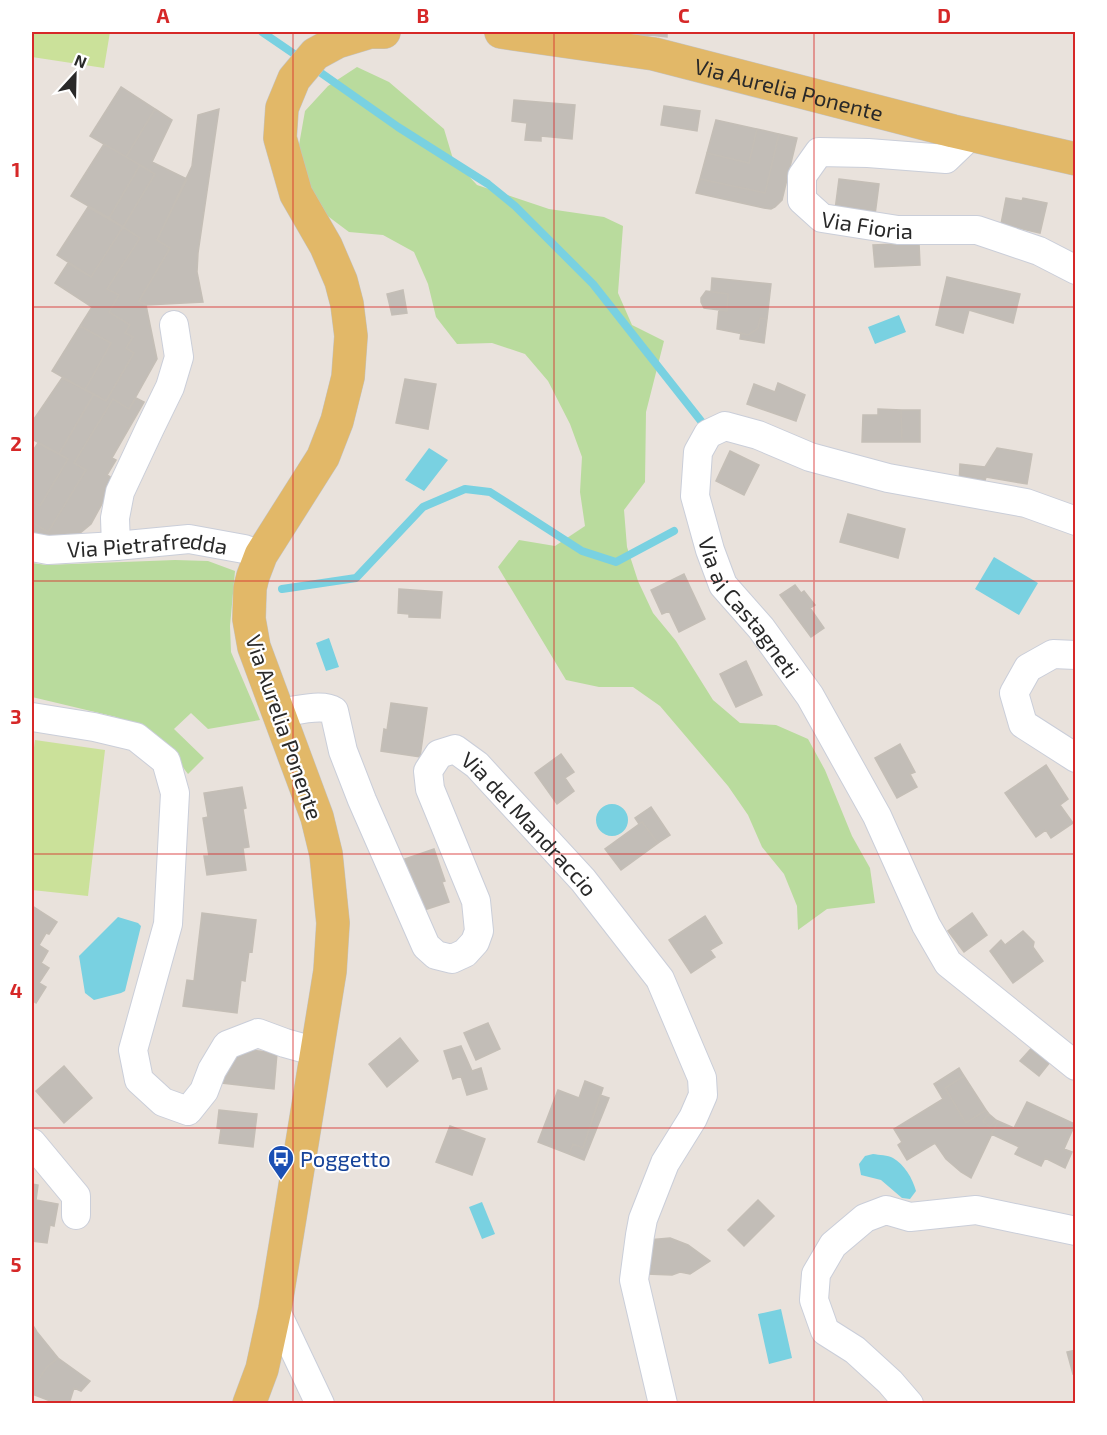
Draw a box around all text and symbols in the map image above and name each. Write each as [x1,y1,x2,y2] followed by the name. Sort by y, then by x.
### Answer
[156,3,170,27] text: A
[417,3,429,27] text: B
[678,3,690,27] text: C
[937,3,951,27] text: D
[45,45,105,105] north arrow
[72,50,90,72] text: N
[692,52,886,126] street label: Via Aurelia Ponente
[12,157,20,181] text: 1
[820,205,913,243] street label: Via Fioria
[10,431,22,455] text: 2
[66,526,230,562] street label: Via Pietrafredda
[694,534,805,682] street label: Via ai Castagneti
[241,631,329,823] street label: Via Aurelia Ponente
[10,704,22,728] text: 3
[457,745,603,901] street label: Via del Mandraccio
[10,978,23,1002] text: 4
[266,1143,296,1181] bus stop icon: Poggetto
[300,1145,391,1171] place label: Poggetto
[10,1252,22,1276] text: 5

